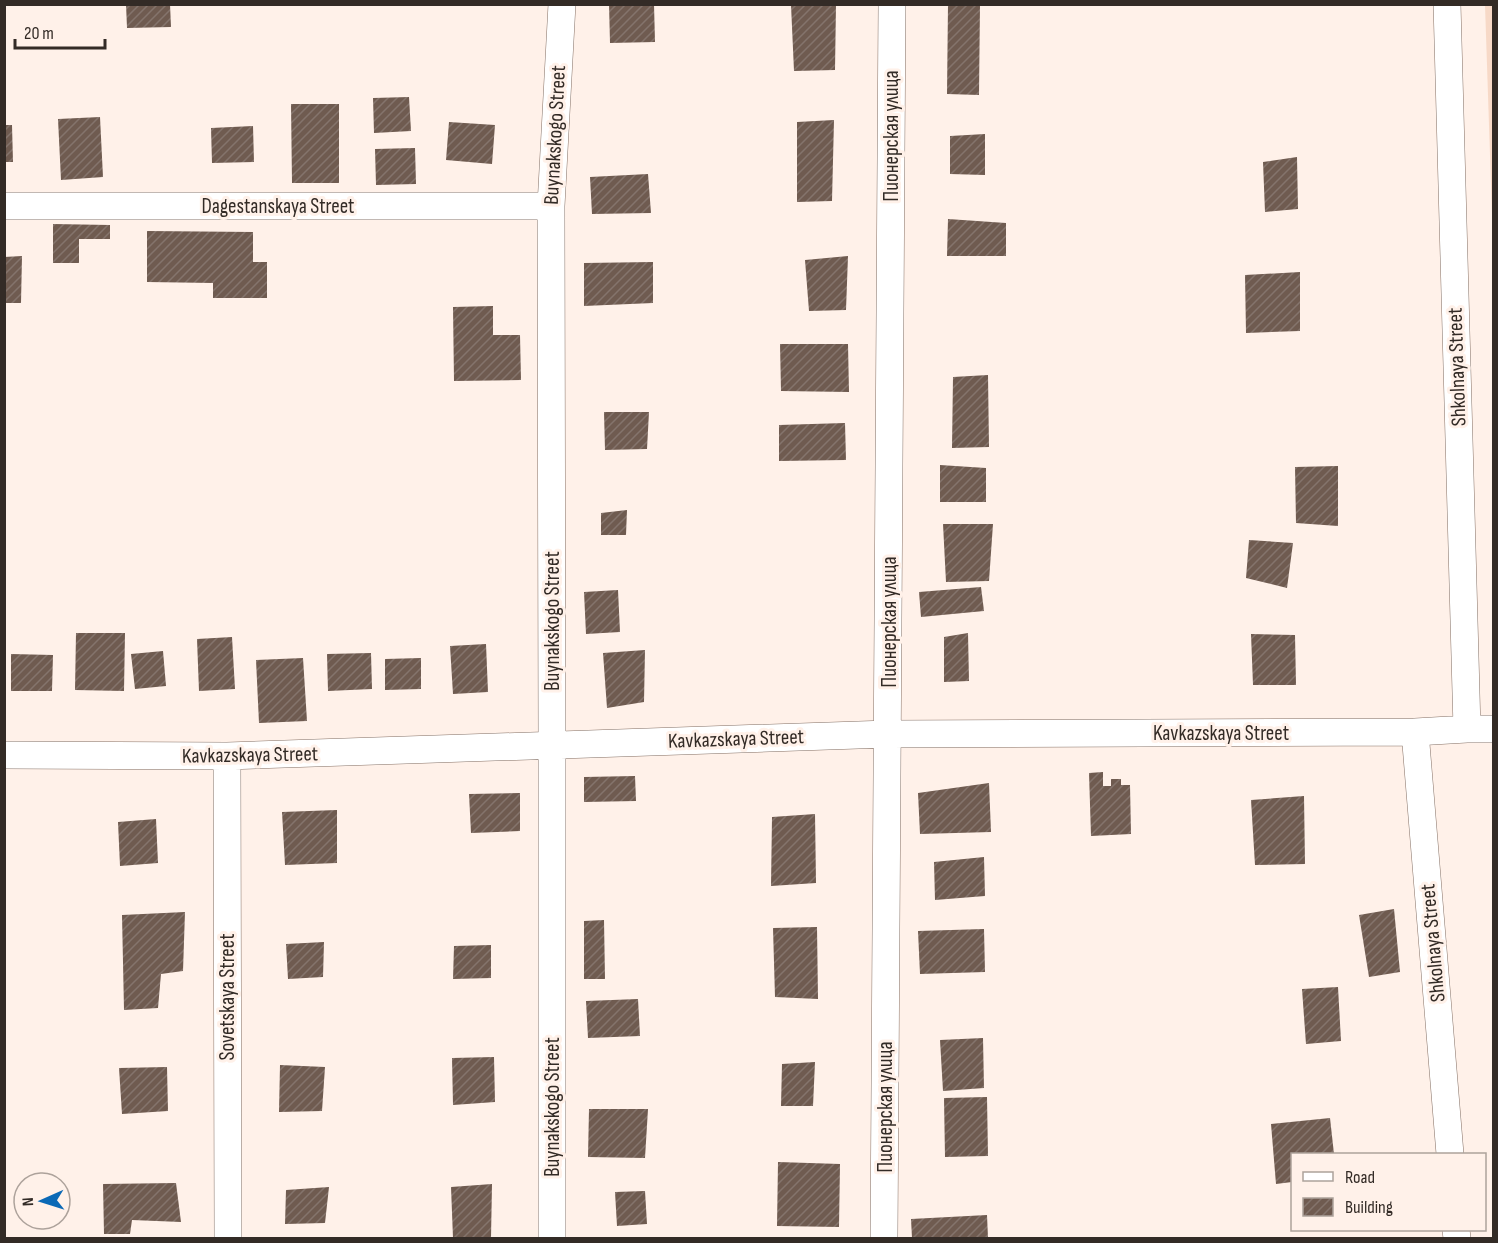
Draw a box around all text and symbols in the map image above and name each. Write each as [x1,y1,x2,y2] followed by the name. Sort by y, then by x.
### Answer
[15,12,105,50] scale bar
[24,23,54,44] text: 20 m
[539,65,571,205] street label: Buynakskogo Street
[879,71,904,201] street label: Пионерская улица
[202,194,354,219] street label: Dagestanskaya Street
[1442,307,1472,427] street label: Shkolnaya Street
[540,551,565,691] street label: Buynakskogo Street
[877,557,902,687] street label: Пионерская улица
[1153,721,1289,746] street label: Kavkazskaya Street
[668,724,804,754] street label: Kavkazskaya Street
[182,741,318,769] street label: Kavkazskaya Street
[1415,883,1451,1003] street label: Shkolnaya Street
[215,933,240,1061] street label: Sovetskaya Street
[540,1037,565,1177] street label: Buynakskogo Street
[873,1042,898,1172] street label: Пионерская улица
[1291,1153,1486,1231] legend
[1345,1167,1375,1188] text: Road
[12,1171,72,1231] north arrow
[19,1197,38,1206] text: N
[1345,1197,1393,1218] text: Building

